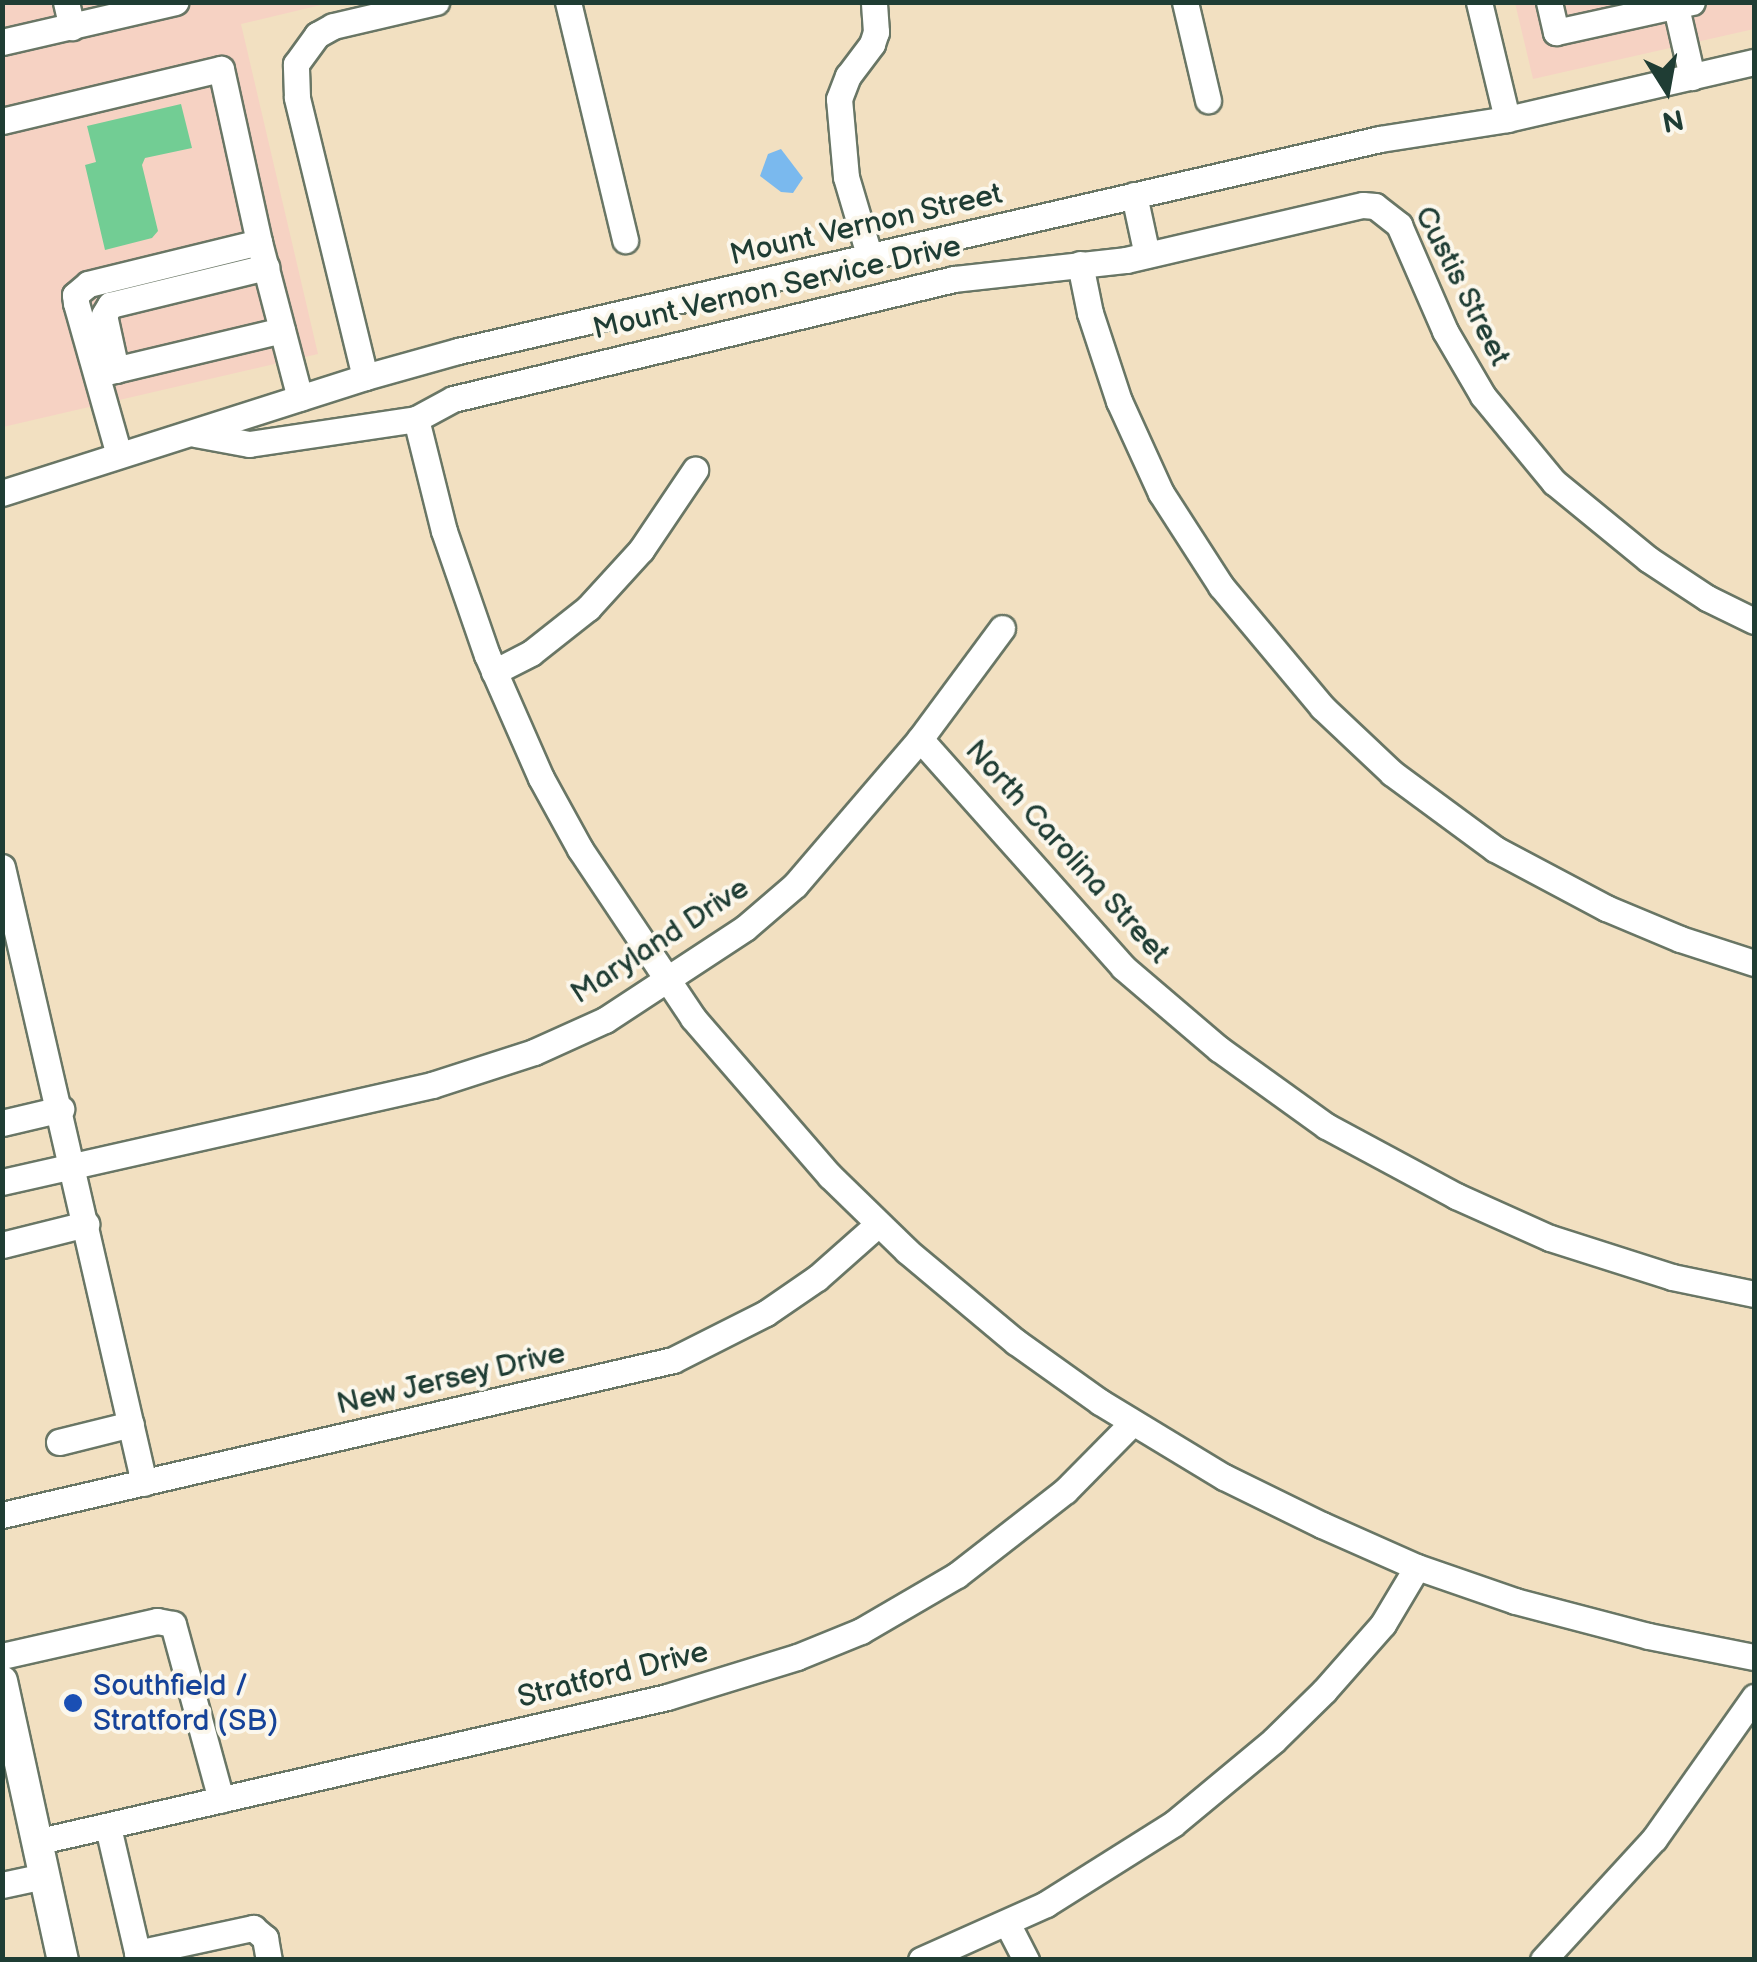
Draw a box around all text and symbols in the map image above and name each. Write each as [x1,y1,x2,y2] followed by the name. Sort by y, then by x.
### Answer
[1617,40,1717,140] north arrow
[1659,102,1686,138] text: N
[726,176,1006,274] street label: Mount Vernon Street
[1406,200,1518,372] street label: Custis Street
[589,228,965,348] street label: Mount Vernon Service Drive
[957,733,1177,971] street label: North Carolina Street
[564,870,756,1012] street label: Maryland Drive
[332,1335,570,1423] street label: New Jersey Drive
[514,1634,712,1716] street label: Stratford Drive
[93,1668,278,1738] place label: Southfield / Stratford (SB)
[62,1692,84,1714] marker: Southfield / Stratford (SB)

